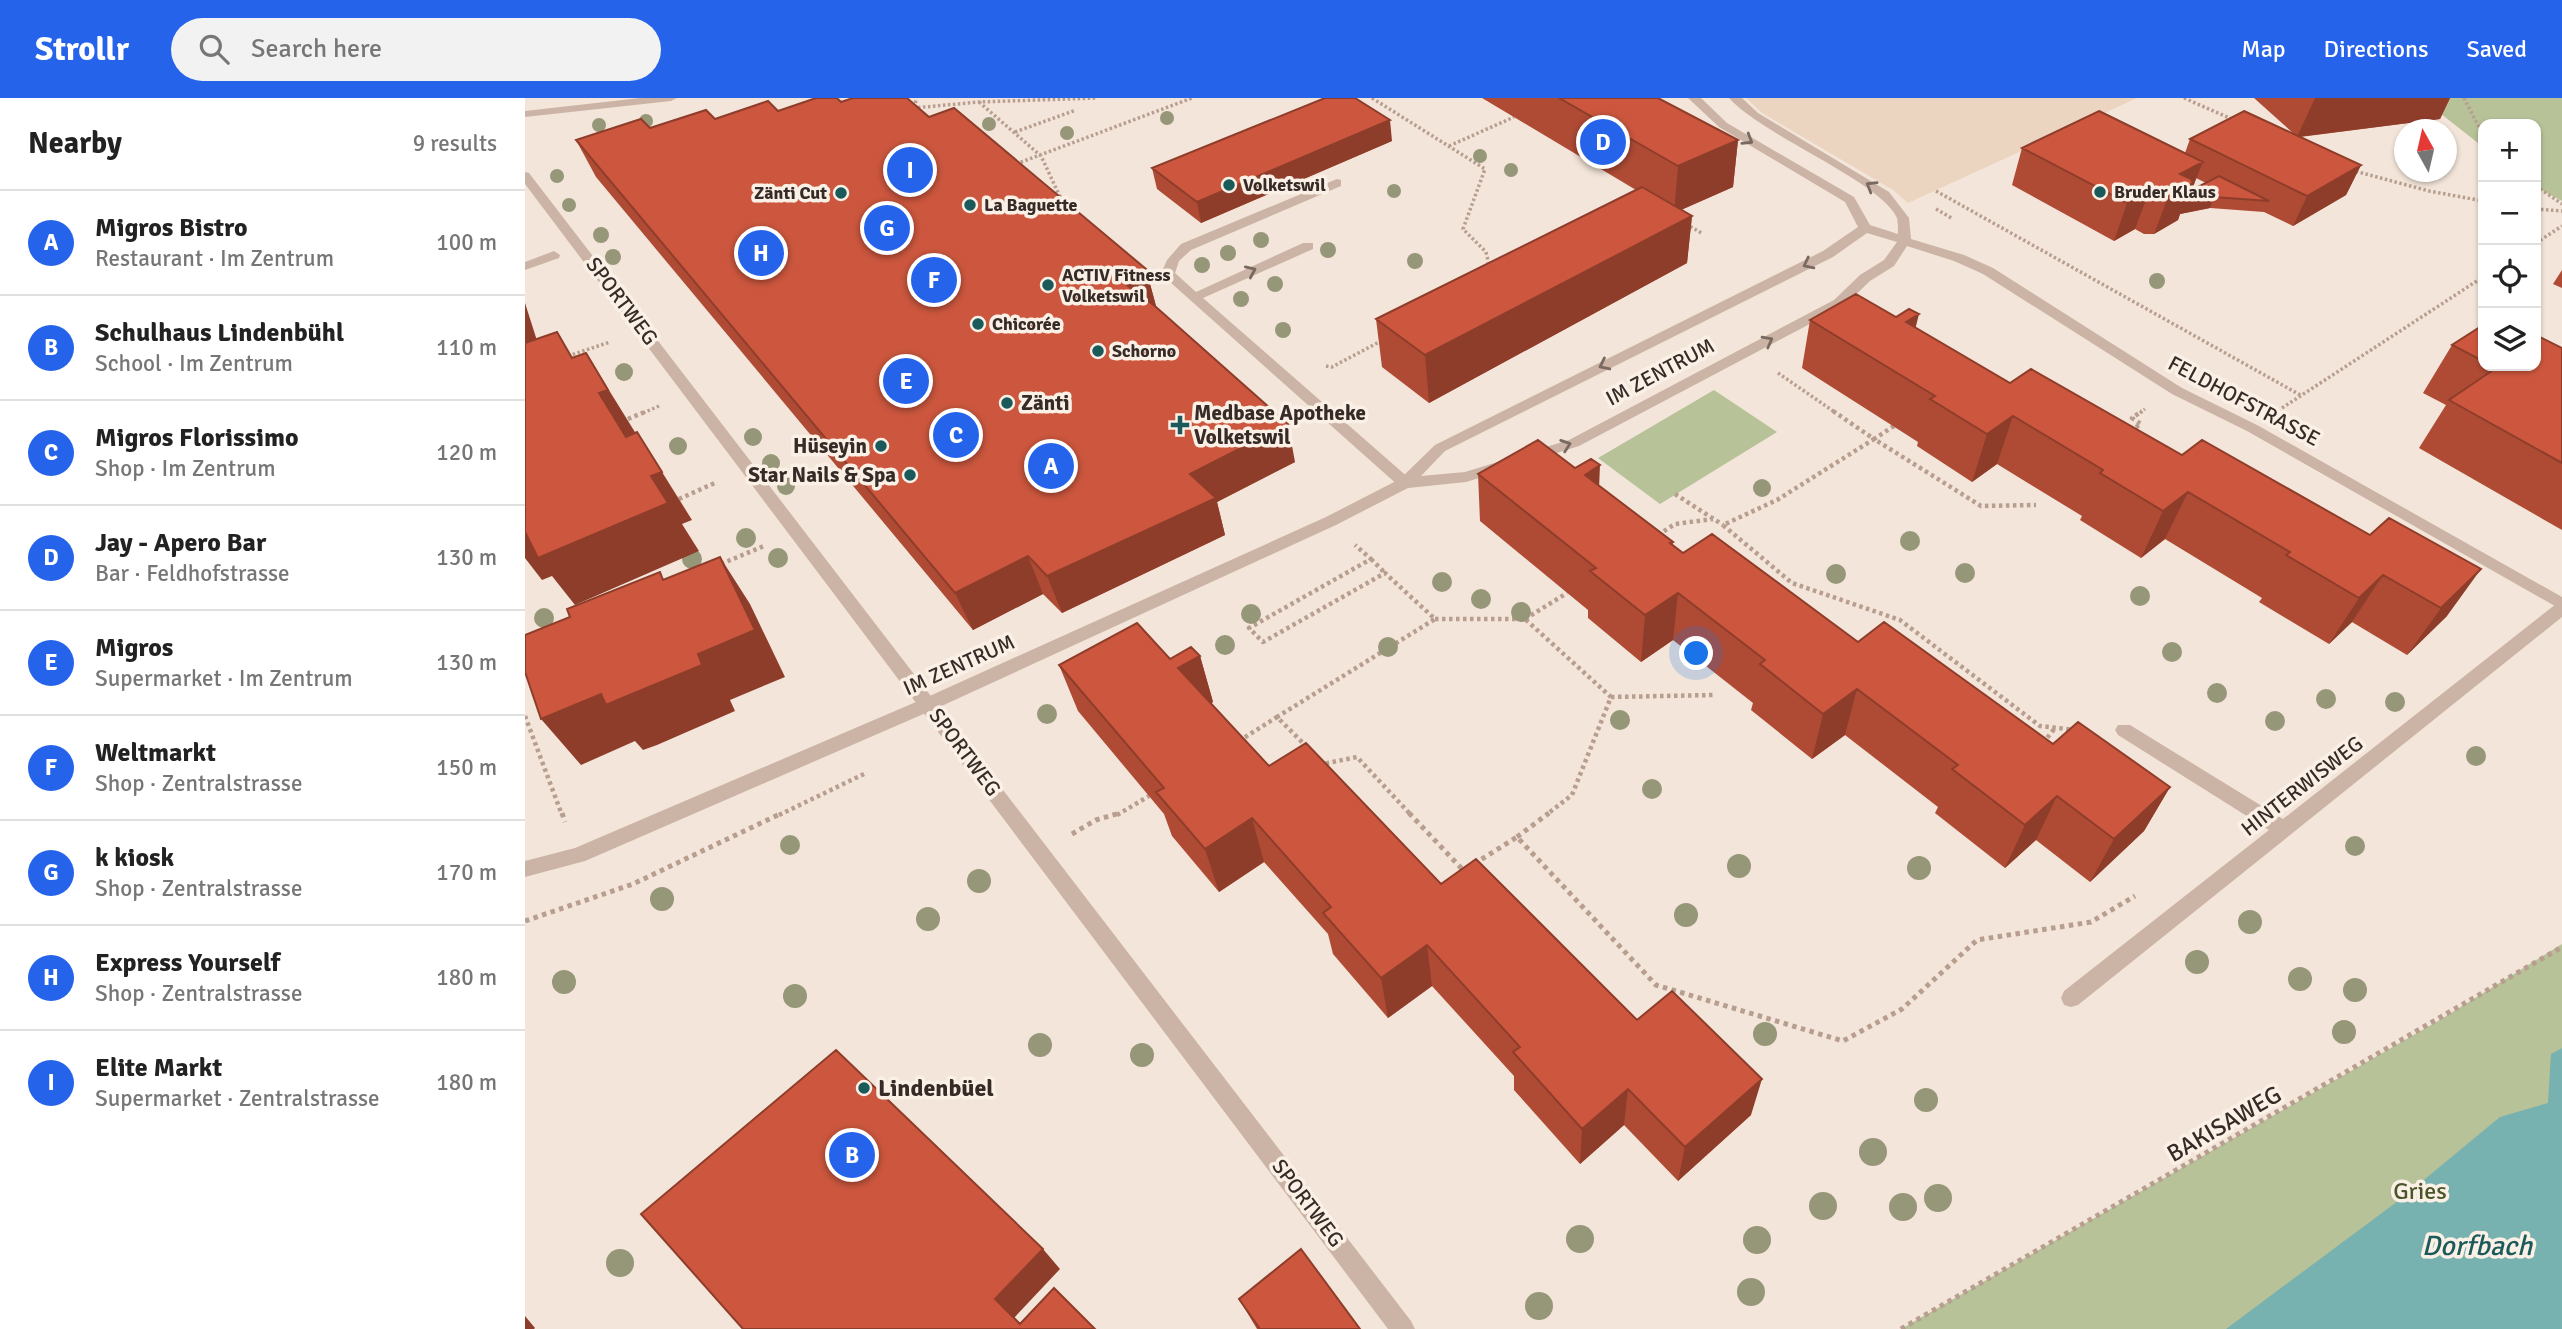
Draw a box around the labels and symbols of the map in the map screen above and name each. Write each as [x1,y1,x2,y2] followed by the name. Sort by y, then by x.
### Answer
[1580,116,1626,168] pin: D
[2394,119,2457,182] north arrow
[1740,131,1753,144] one-way arrow
[887,144,933,196] pin: I
[1243,174,1326,196] place label: Volketswil
[1221,177,1237,193] marker: Volketswil
[2114,181,2216,203] place label: Bruder Klaus
[754,182,827,204] place label: Zänti Cut
[1865,182,1878,195] one-way arrow
[2092,184,2108,200] marker: Bruder Klaus
[833,185,849,201] marker: Zänti Cut
[984,194,1078,216] place label: La Baguette
[962,197,978,213] marker: La Baguette
[864,202,910,254] pin: G
[738,227,784,279] pin: H
[581,252,663,350] street label: SPORTWEG
[911,254,957,306] pin: F
[1803,256,1815,270] one-way arrow
[1062,264,1170,307] place label: ACTIV Fitness Volketswil
[1244,265,1257,279] one-way arrow
[1040,277,1056,293] marker: ACTIV Fitness Volketswil
[992,313,1061,335] place label: Chicorée
[970,316,986,332] marker: Chicorée
[1601,333,1719,411] street label: IM ZENTRUM
[1761,336,1773,349] one-way arrow
[1112,340,1176,362] place label: Schorno
[1090,343,1106,359] marker: Schorno
[2164,350,2324,452] street label: FELDHOFSTRASSE
[883,355,929,407] pin: E
[1599,357,1611,371] one-way arrow
[1021,390,1069,416] place label: Zänti
[999,395,1015,411] marker: Zänti
[1194,400,1366,450] place label: Medbase Apotheke Volketswil
[933,409,979,461] pin: C
[1172,417,1188,433] marker: Medbase Apotheke Volketswil
[793,433,867,459] place label: Hüseyin
[873,438,889,454] marker: Hüseyin
[1559,439,1571,453] one-way arrow
[1028,440,1074,492] pin: A
[748,462,896,488] place label: Star Nails & Spa
[902,467,918,483] marker: Star Nails & Spa
[899,629,1019,701] street label: IM ZENTRUM
[1679,636,1713,670] your location
[924,703,1006,801] street label: SPORTWEG
[2236,730,2368,842] street label: HINTERWISWEG
[878,1073,994,1103] place label: Lindenbüel
[2161,1079,2287,1169] street label: BAKISAWEG
[856,1080,872,1096] marker: Lindenbüel
[829,1129,875,1181] pin: B
[1267,1154,1349,1252] street label: SPORTWEG
[2393,1176,2447,1206] park label: Gries
[2422,1229,2533,1263] water label: Dorfbach

